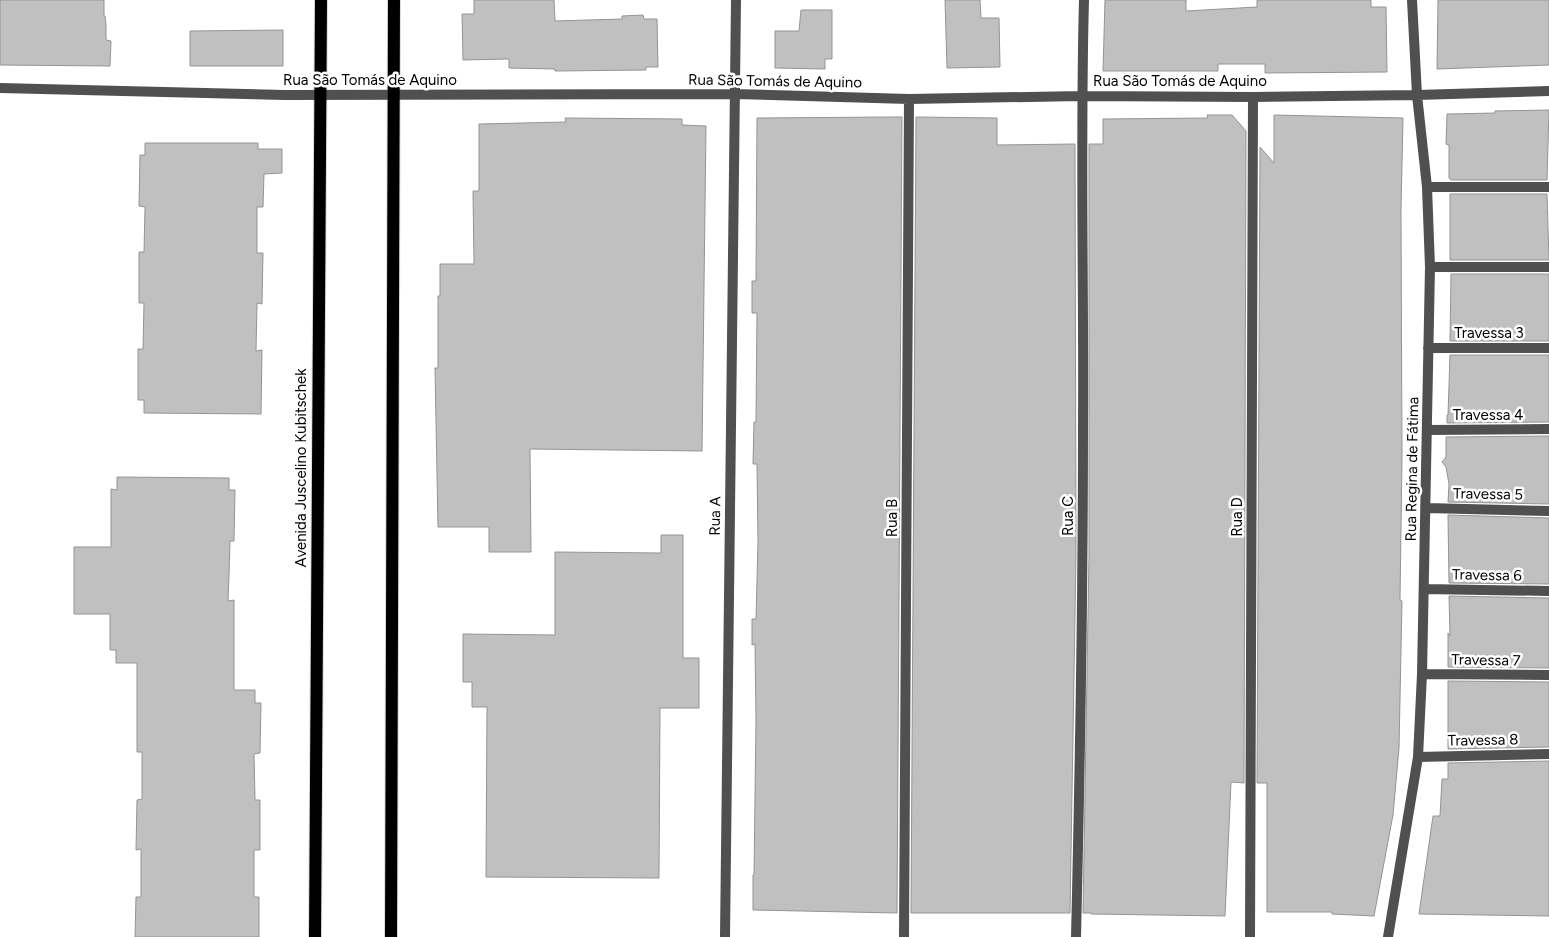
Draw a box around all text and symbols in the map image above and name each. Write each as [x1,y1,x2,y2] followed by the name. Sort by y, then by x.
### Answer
[688,70,862,92] street label: Rua São Tomás de Aquino
[283,71,457,89] street label: Rua São Tomás de Aquino
[1093,72,1267,90] street label: Rua São Tomás de Aquino
[1454,324,1524,342] street label: Travessa 3
[292,368,310,568] street label: Avenida Juscelino Kubitschek
[1402,397,1422,541] street label: Rua Regina de Fátima
[1453,406,1523,424] street label: Travessa 4
[1453,484,1523,504] street label: Travessa 5
[706,496,724,536] street label: Rua A
[1059,496,1077,536] street label: Rua C
[1228,497,1246,537] street label: Rua D
[883,499,901,537] street label: Rua B
[1452,565,1523,585] street label: Travessa 6
[1451,650,1521,670] street label: Travessa 7
[1448,730,1518,750] street label: Travessa 8

